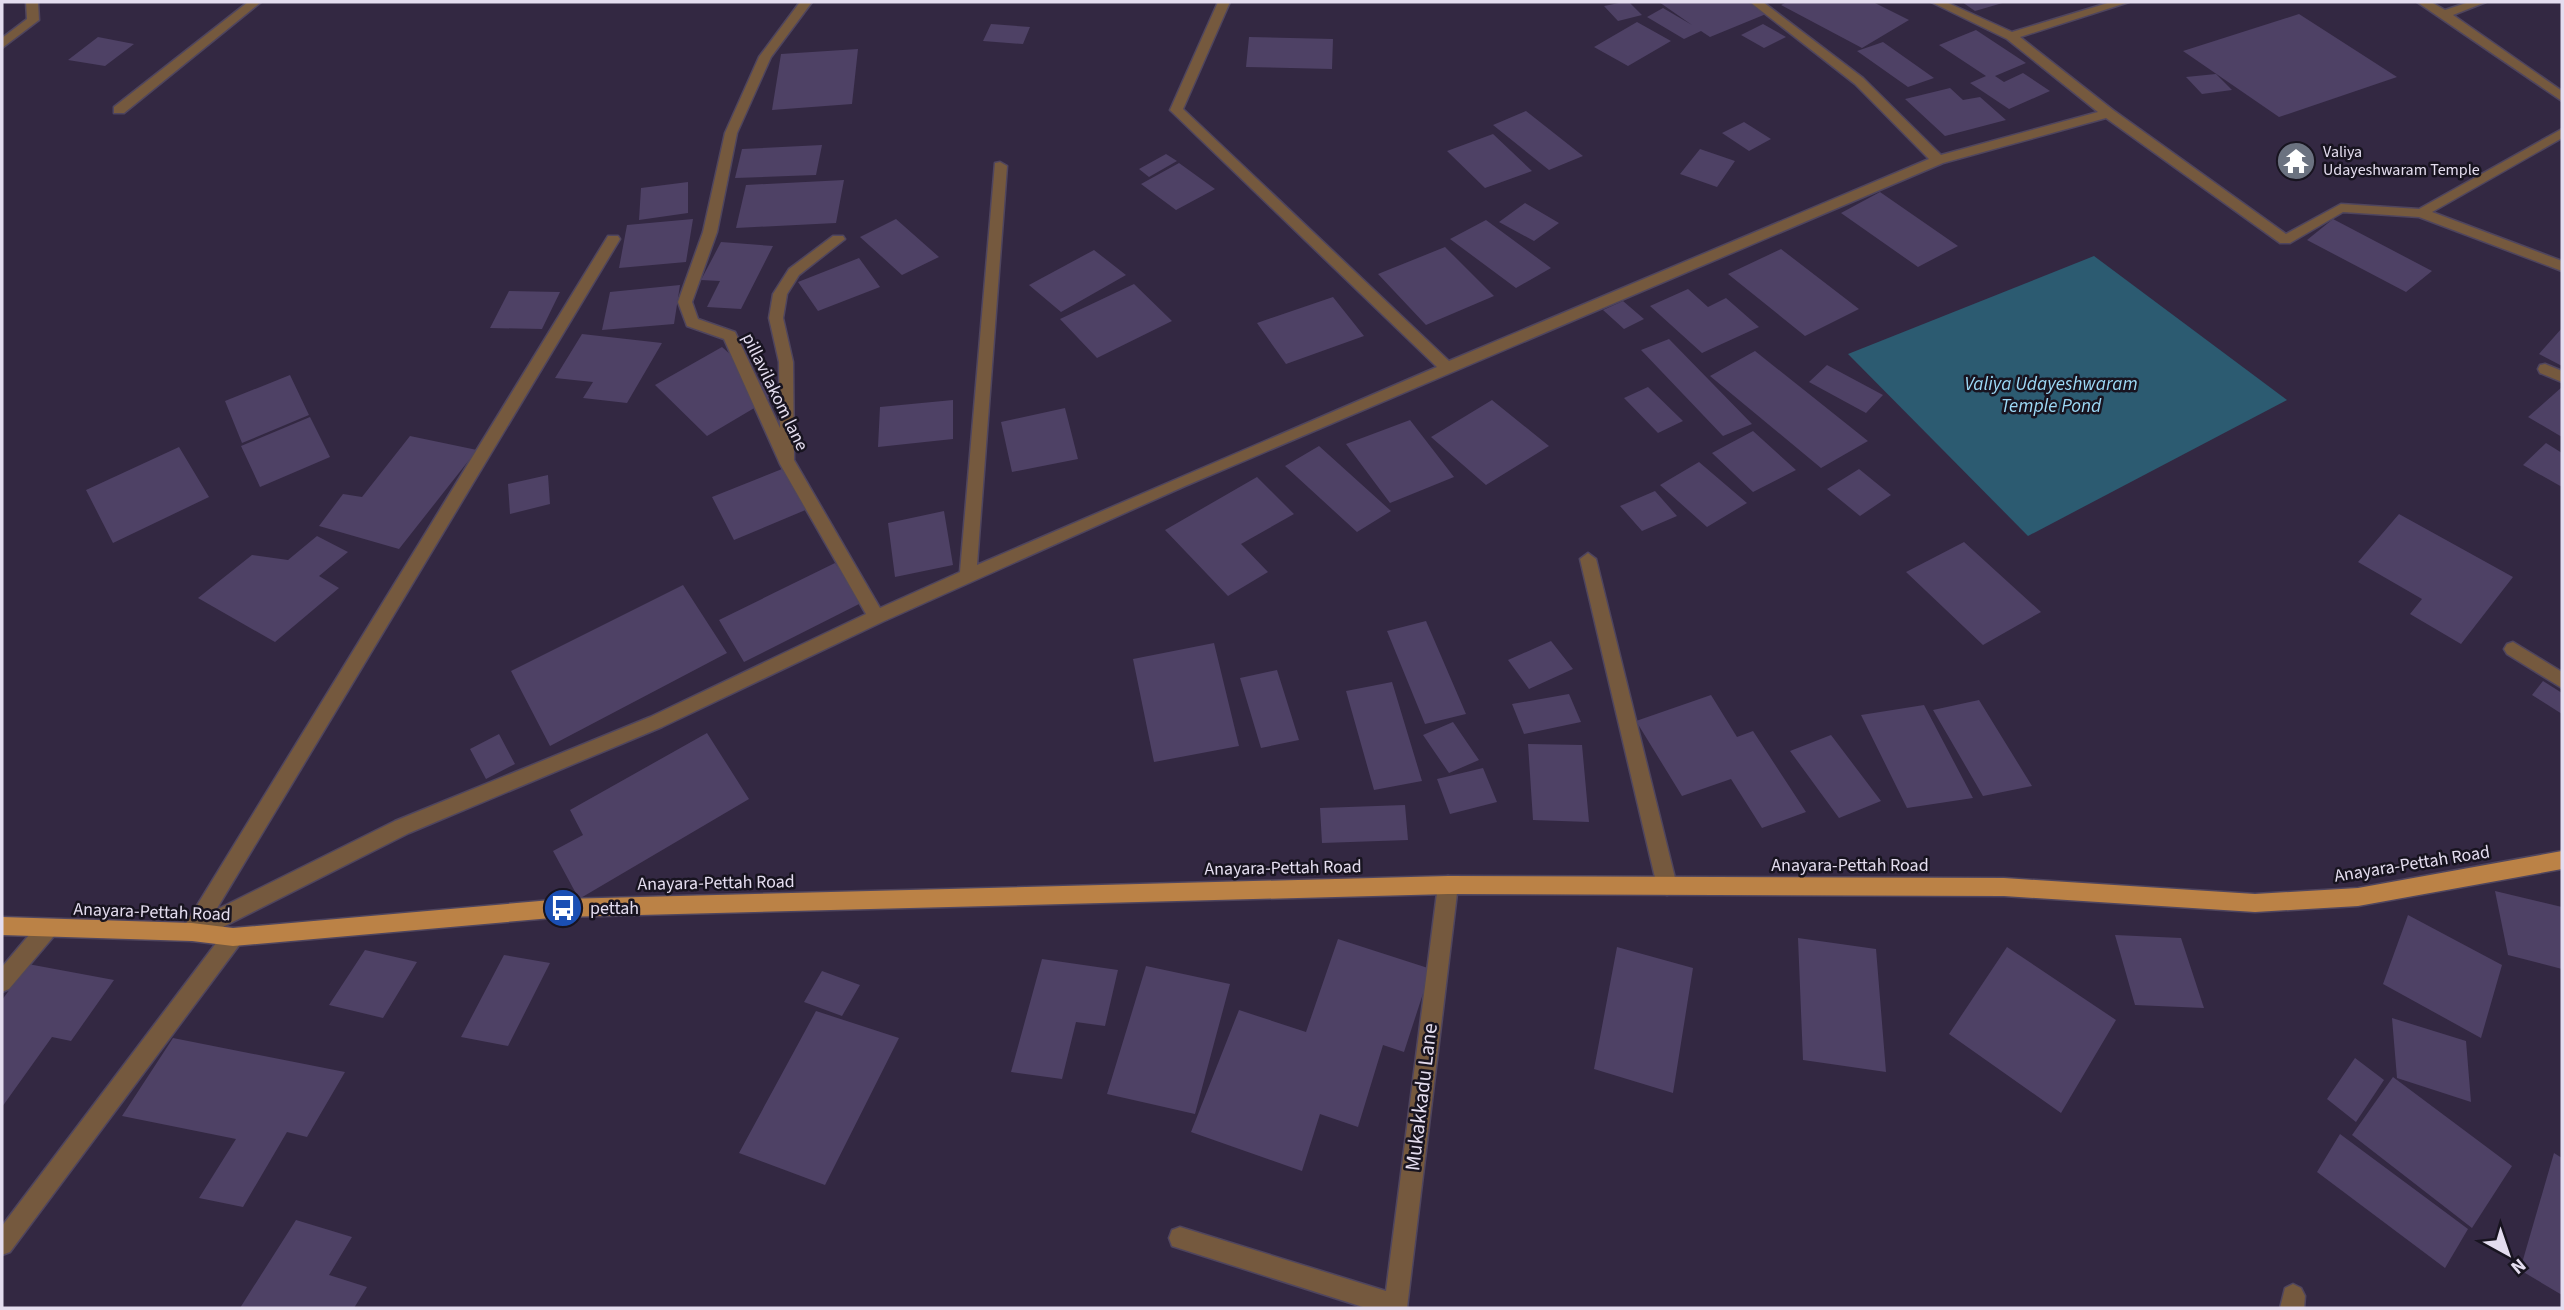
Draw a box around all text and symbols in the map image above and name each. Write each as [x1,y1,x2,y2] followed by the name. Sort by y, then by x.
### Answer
[2275,140,2317,182] temple icon: Valiya Udayeshwaram Temple
[2323,141,2480,181] place label: Valiya Udayeshwaram Temple
[736,329,814,455] street label: pillavilakom lane
[1964,371,2138,420] water label: Valiya Udayeshwaram Temple Pond
[2332,839,2492,889] street label: Anayara-Pettah Road
[1771,853,1929,878] street label: Anayara-Pettah Road
[1204,854,1362,882] street label: Anayara-Pettah Road
[637,869,795,897] street label: Anayara-Pettah Road
[542,887,584,929] bus stop icon: pettah
[590,896,639,921] place label: pettah
[73,897,231,927] street label: Anayara-Pettah Road
[1397,1021,1445,1173] street label: Mukakkadu Lane
[2473,1219,2543,1289] north arrow
[2504,1251,2531,1280] text: N

